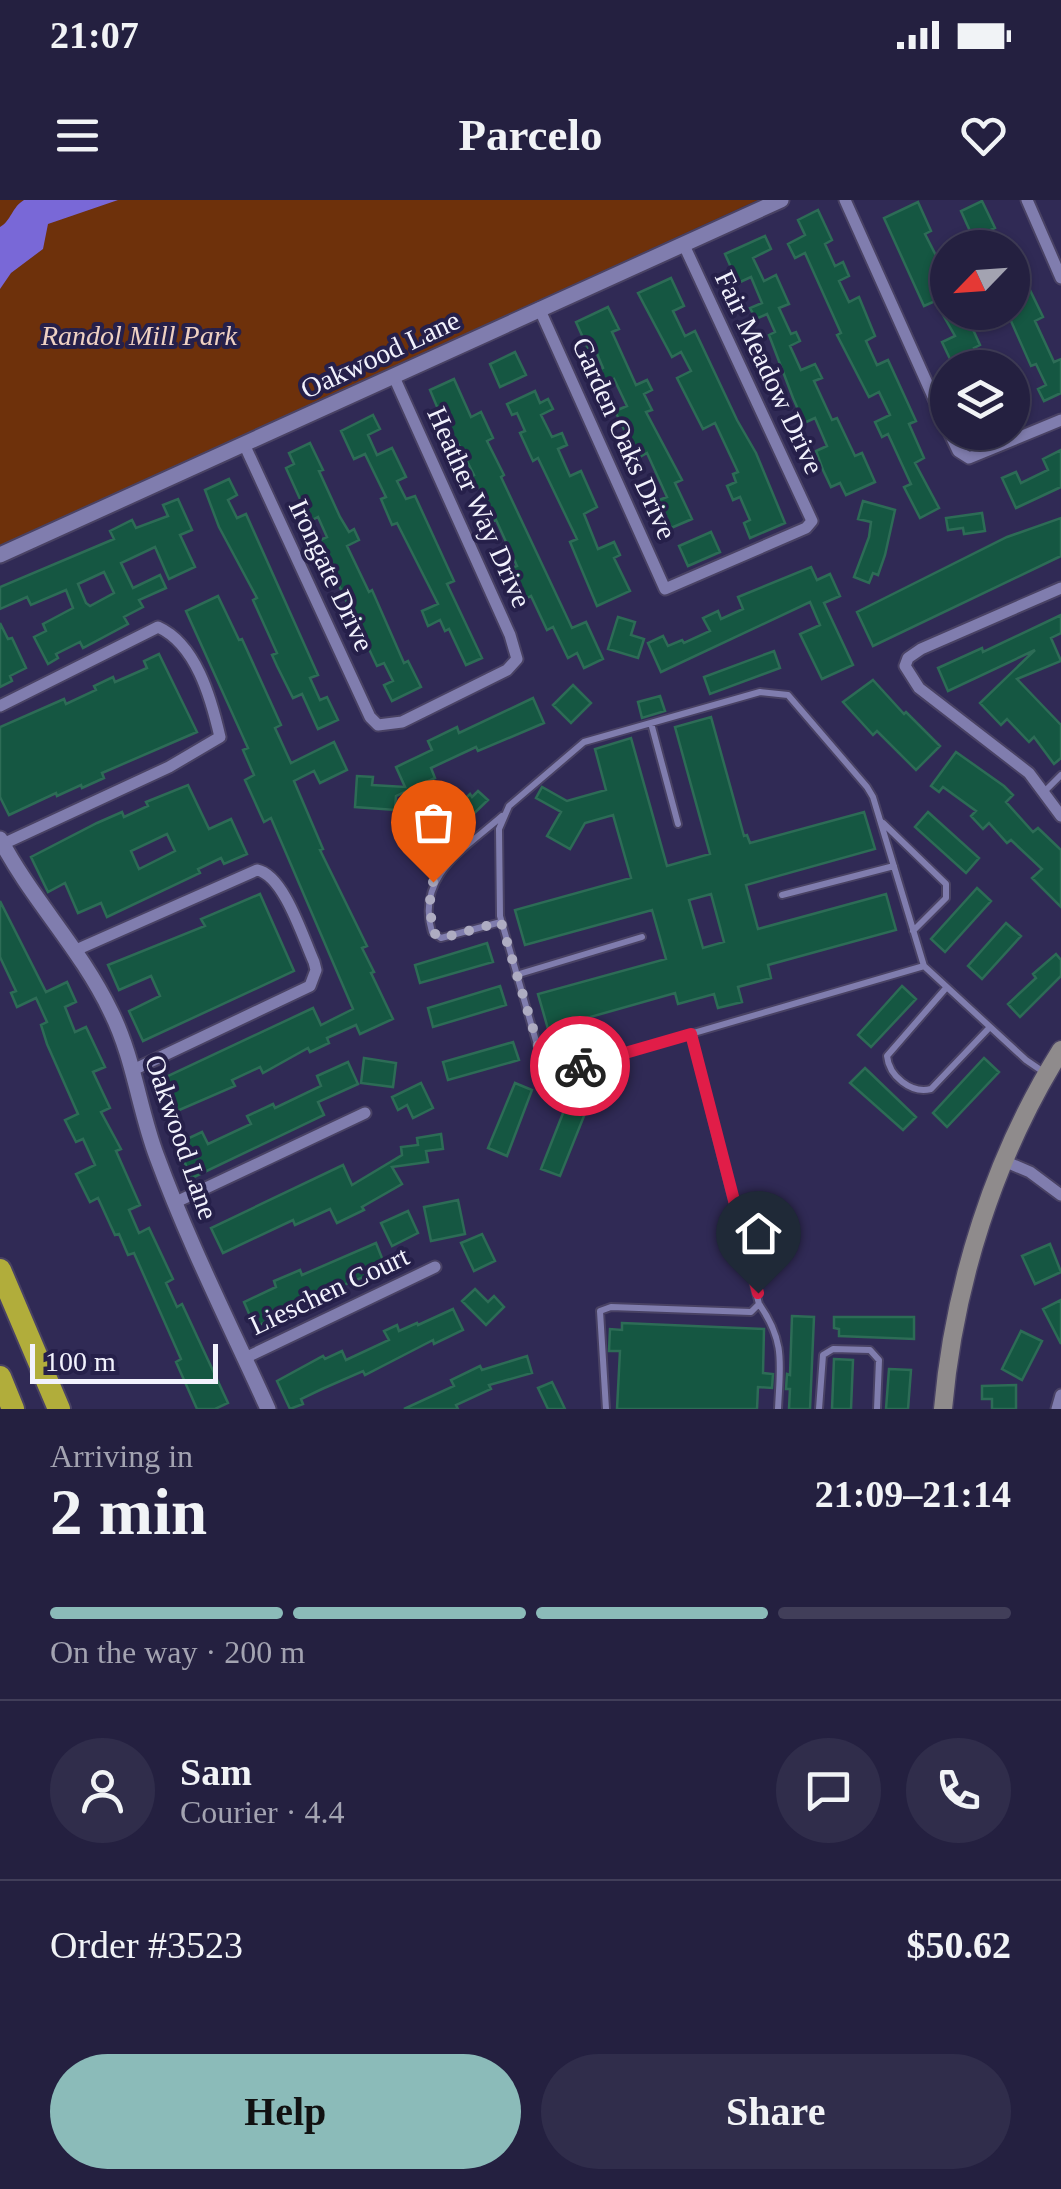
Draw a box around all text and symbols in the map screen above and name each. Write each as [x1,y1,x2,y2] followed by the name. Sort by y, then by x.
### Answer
[50,14,139,56] text: 21:07
[50,108,105,163] icon: menu
[956,108,1011,163] icon: heart
[458,110,603,160] text: Parcelo
[930,230,1030,330] north arrow
[930,230,1030,450] map controls
[709,266,830,479] street label: Fair Meadow Drive
[296,304,465,405] street label: Oakwood Lane
[40,320,238,351] park label: Randol Mill Park
[566,332,683,544] street label: Garden Oaks Drive
[930,350,1030,450] button: layers
[421,402,538,612] street label: Heather Way Drive
[283,494,380,656] street label: Irongate Drive
[391,780,476,883] pin
[406,795,461,850] icon: bag
[530,1016,630,1116] courier
[553,1039,608,1094] icon: bike
[139,1051,224,1223] street label: Oakwood Lane
[716,1191,801,1294] pin
[731,1206,786,1261] icon: home
[245,1240,414,1341] street label: Lieschen Court
[30,1339,218,1384] scale bar
[45,1346,116,1377] text: 100 m
[50,1438,193,1474] text: Arriving in
[815,1473,1011,1515] text: 21:09–21:14
[50,1476,207,1548] text: 2 min
[50,1634,305,1670] text: On the way · 200 m
[50,1738,155,1843] button: person
[776,1738,881,1843] button: chat
[906,1738,1011,1843] button: phone
[180,1751,252,1793] text: Sam
[180,1794,344,1830] text: Courier · 4.4
[50,1924,243,1966] text: Order #3523
[907,1924,1011,1966] text: $50.62
[50,2054,521,2169] button: Help
[541,2054,1011,2169] button: Share

